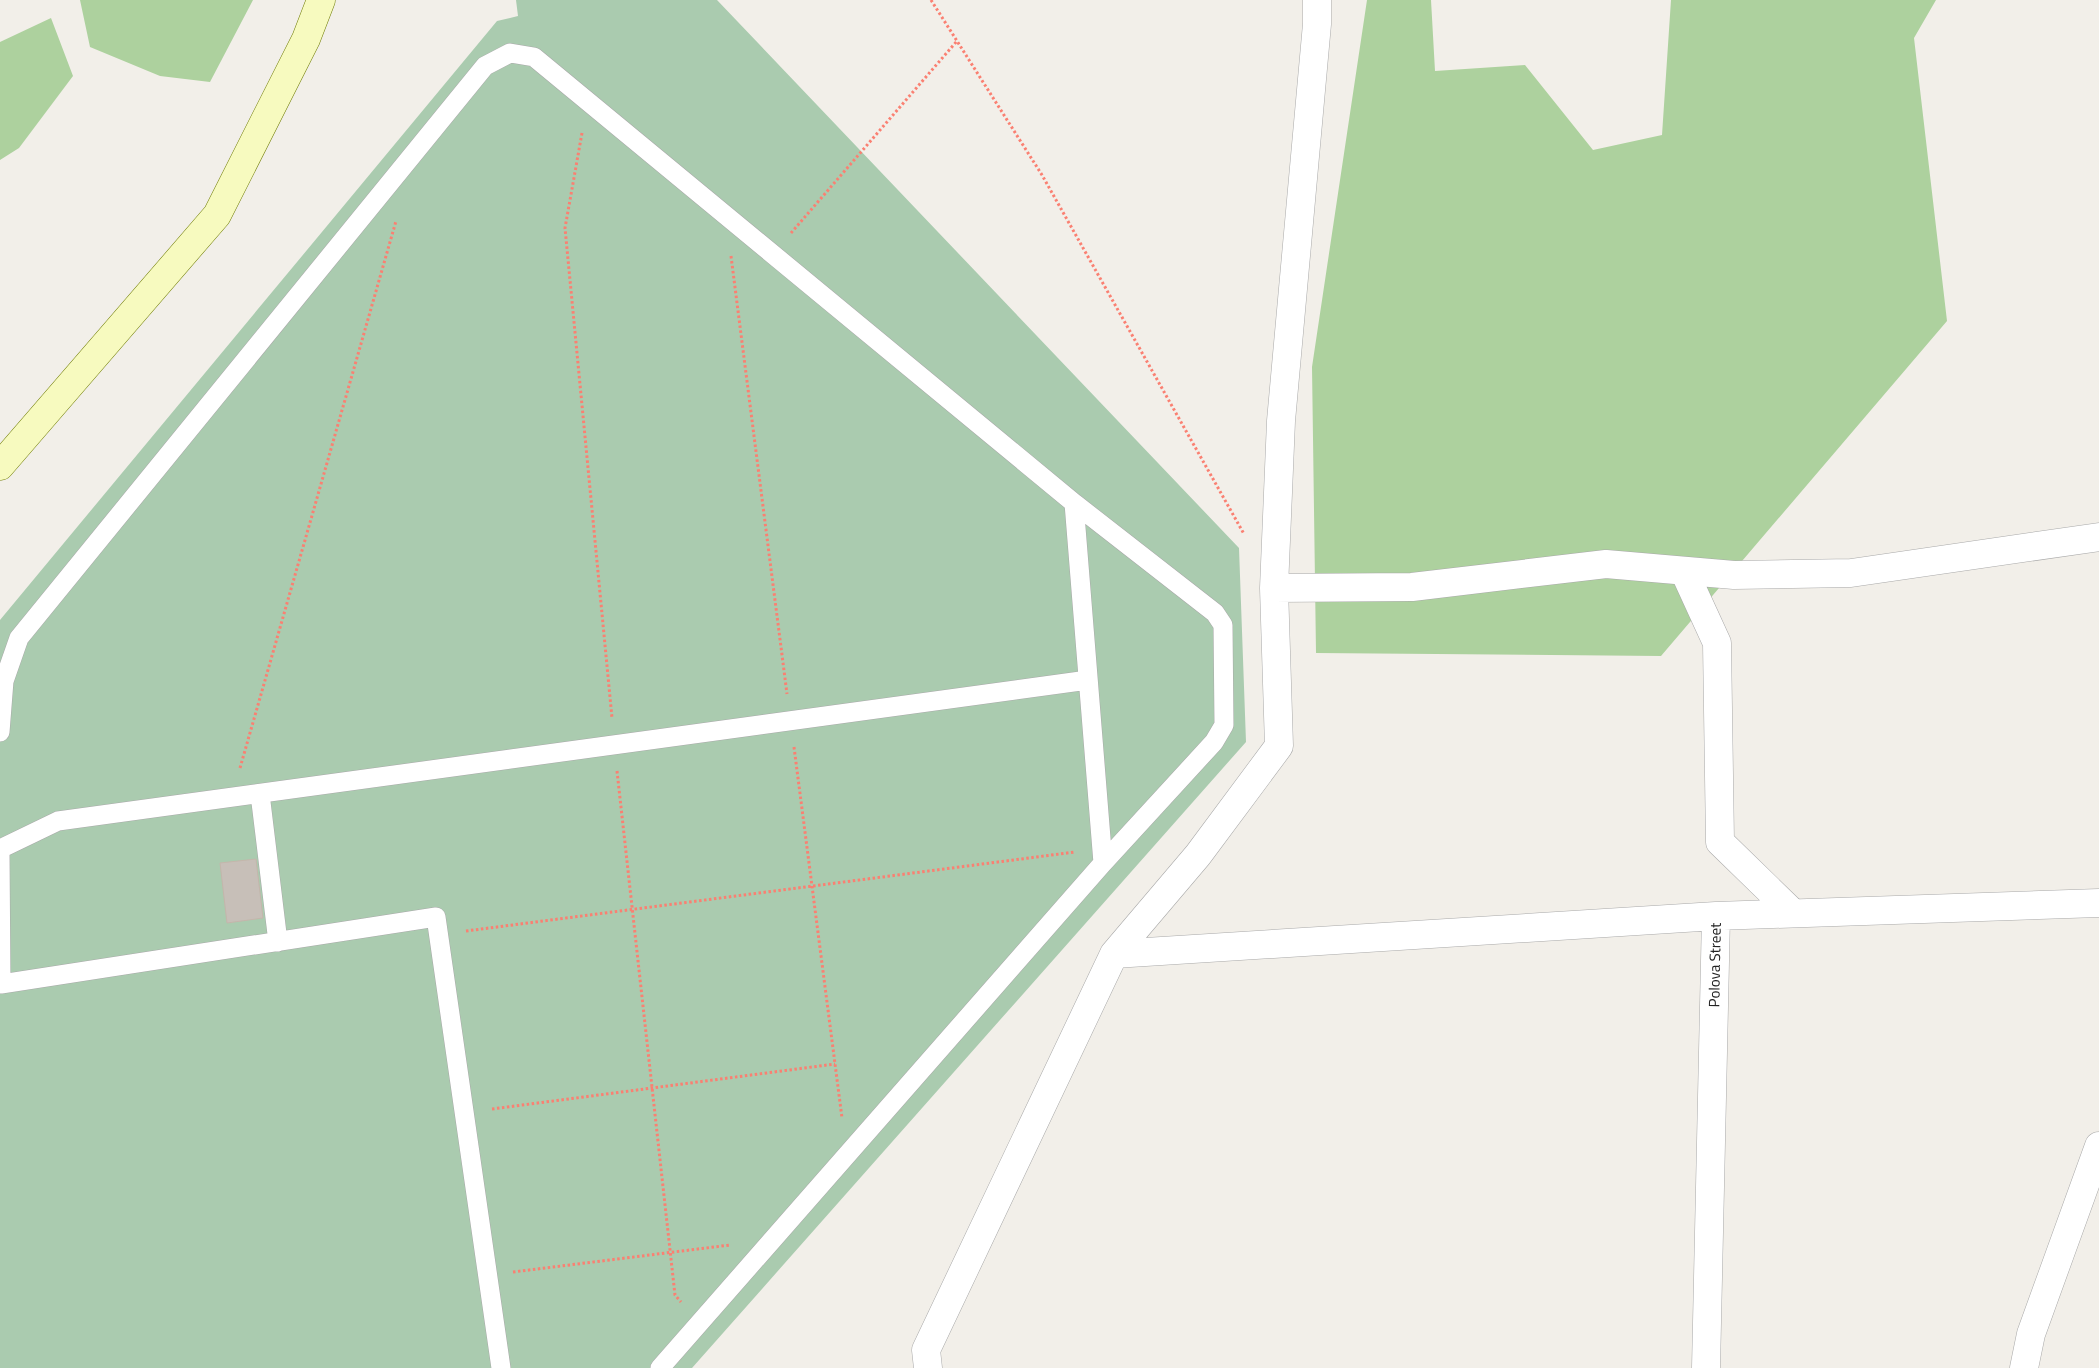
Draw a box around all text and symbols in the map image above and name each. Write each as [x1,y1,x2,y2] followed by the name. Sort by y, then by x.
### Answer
[1702,922,1727,1007] street label: Polova Street

